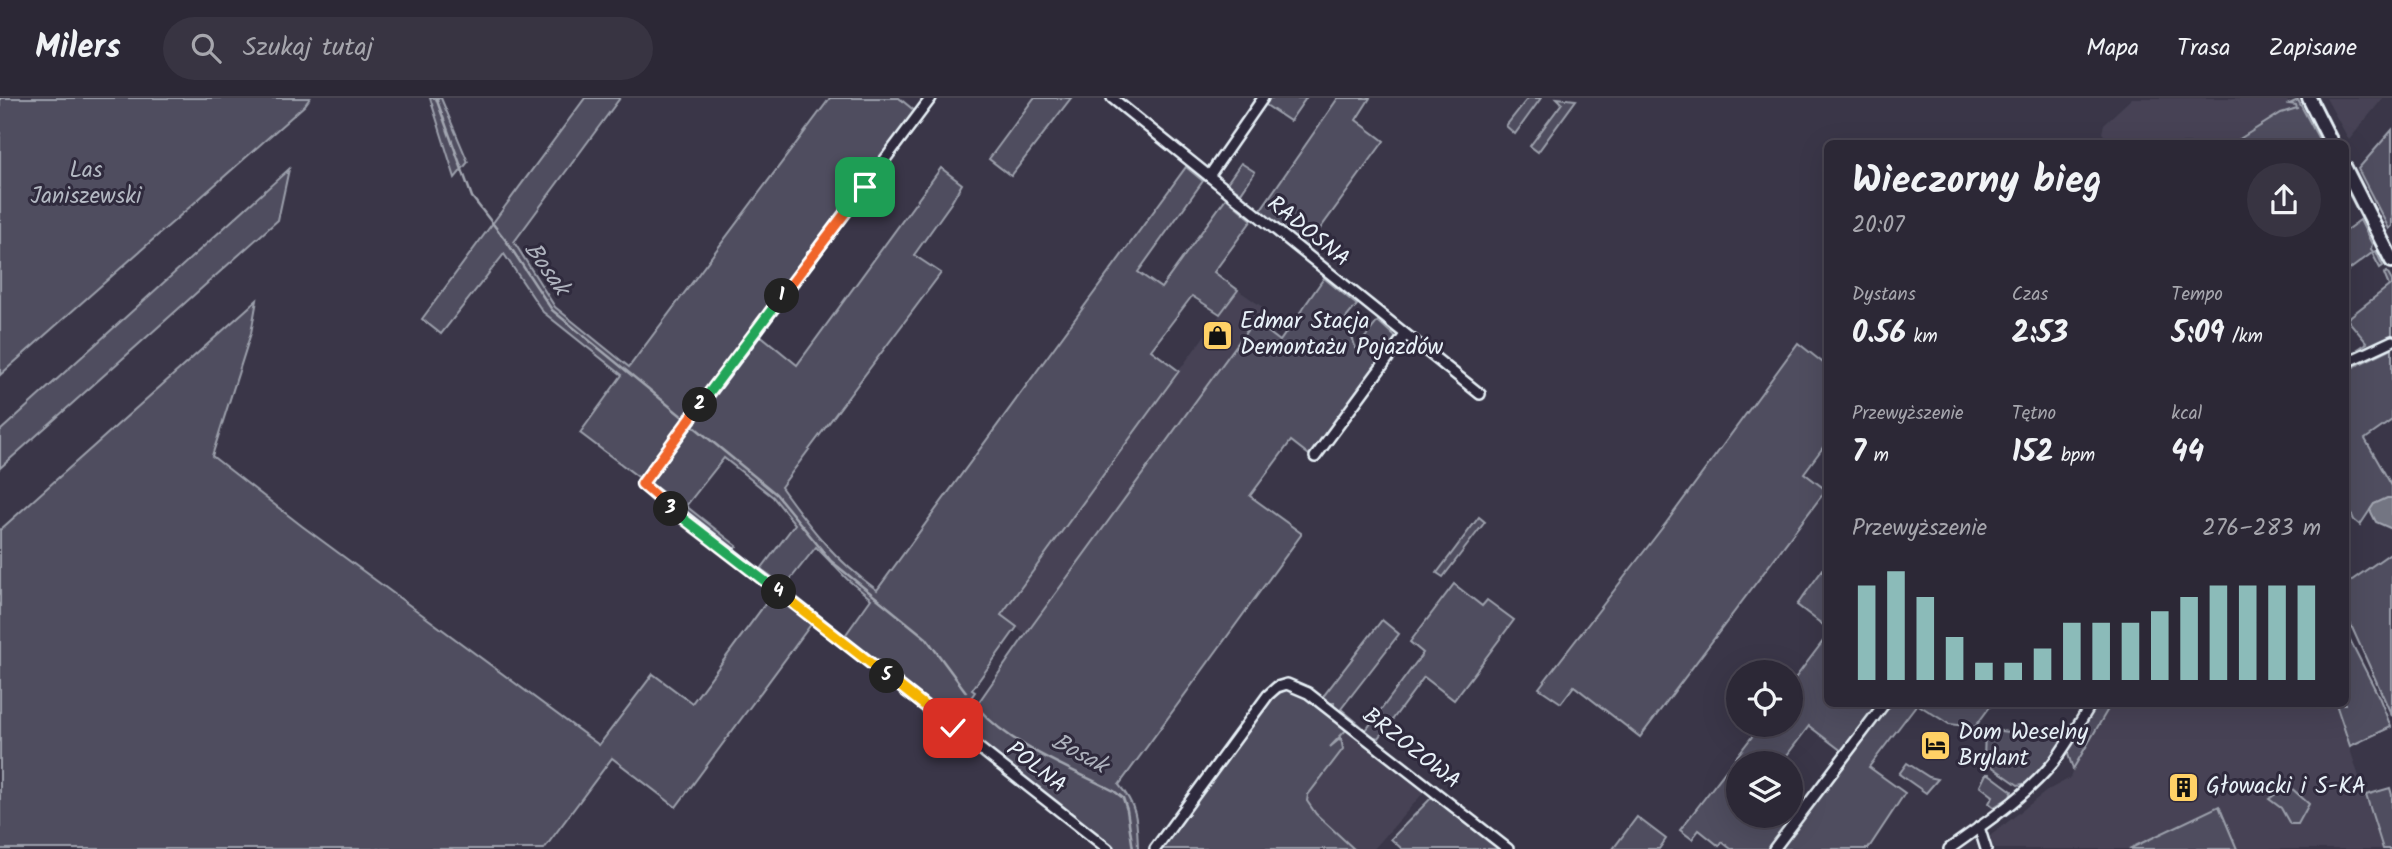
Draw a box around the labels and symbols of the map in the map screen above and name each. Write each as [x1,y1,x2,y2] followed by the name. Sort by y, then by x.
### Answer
[30,153,143,215] park label: Las Janiszewski
[835,157,895,217] pin
[1259,187,1357,277] street label: RADOSNA
[513,234,581,307] water label: Bosak
[764,278,800,314] pin: 1
[1240,304,1444,366] place label: Edmar Stacja Demontażu Pojazdów
[1200,318,1234,352] shop icon: Edmar Stacja Demontażu Pojazdów
[682,388,718,422] pin: 2
[654,492,688,526] pin: 3
[762,574,796,610] pin: 4
[870,658,904,694] pin: 5
[923,698,983,758] pin
[1354,699,1468,799] street label: BRZOZOWA
[1958,715,2088,777] place label: Dom Weselny Brylant
[1044,723,1117,787] water label: Bosak
[1918,729,1952,763] hotel icon: Dom Weselny Brylant
[998,733,1074,803] street label: POLNA
[2206,769,2366,805] place label: Głowacki i S-KA
[2166,770,2200,804] building icon: Głowacki i S-KA

